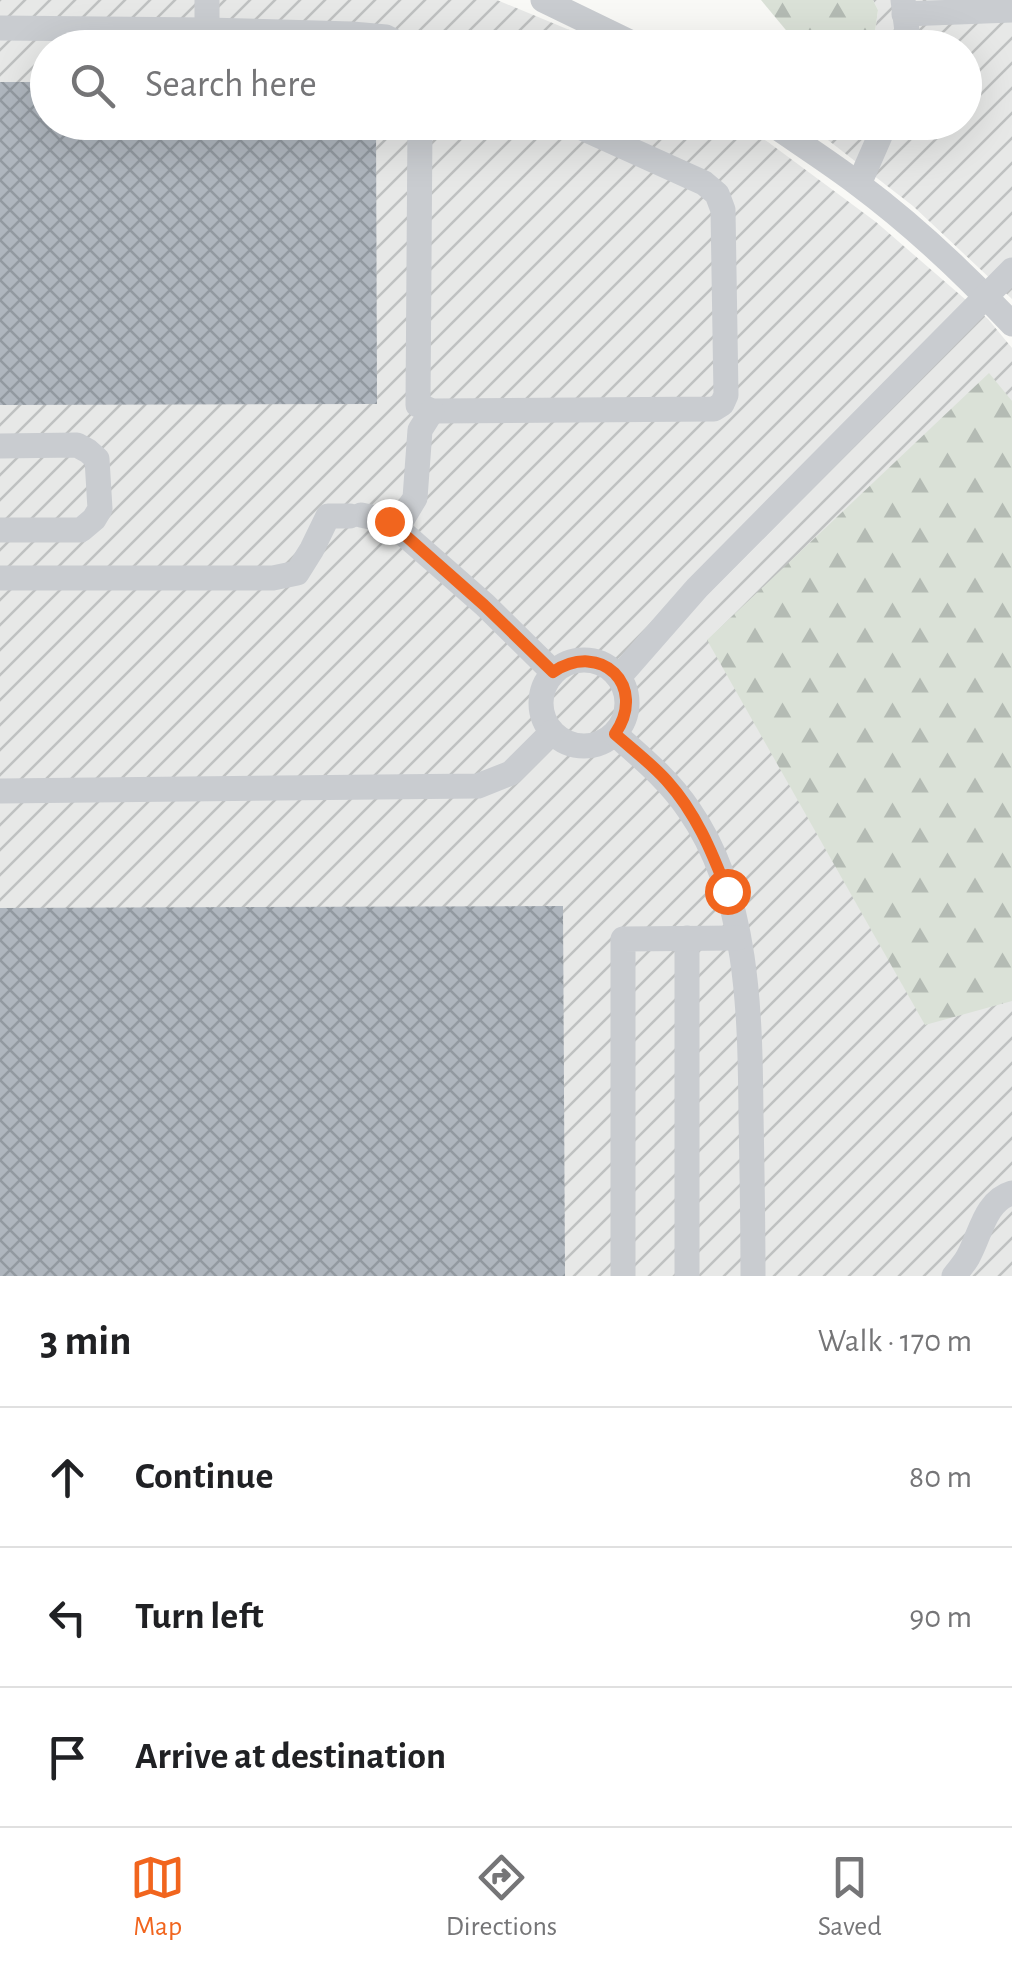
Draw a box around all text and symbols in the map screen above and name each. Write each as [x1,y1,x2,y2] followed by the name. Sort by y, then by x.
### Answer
[30,30,982,140] search box
[65,58,120,113] icon: search
[145,66,317,104] text: Search here
[367,499,413,545] route end
[705,869,751,915] route start
[40,1320,132,1362] text: 3 min
[818,1325,972,1357] text: Walk · 170 m
[40,1450,95,1505] icon: ahead
[135,1458,273,1496] text: Continue
[909,1461,972,1493] text: 80 m
[40,1590,95,1645] icon: left
[135,1598,263,1636] text: Turn left
[909,1601,972,1633] text: 90 m
[40,1730,95,1785] icon: arrive
[135,1738,446,1776] text: Arrive at destination
[130,1850,185,1944] tab: Map
[446,1850,557,1944] tab: Directions
[818,1850,882,1944] tab: Saved

